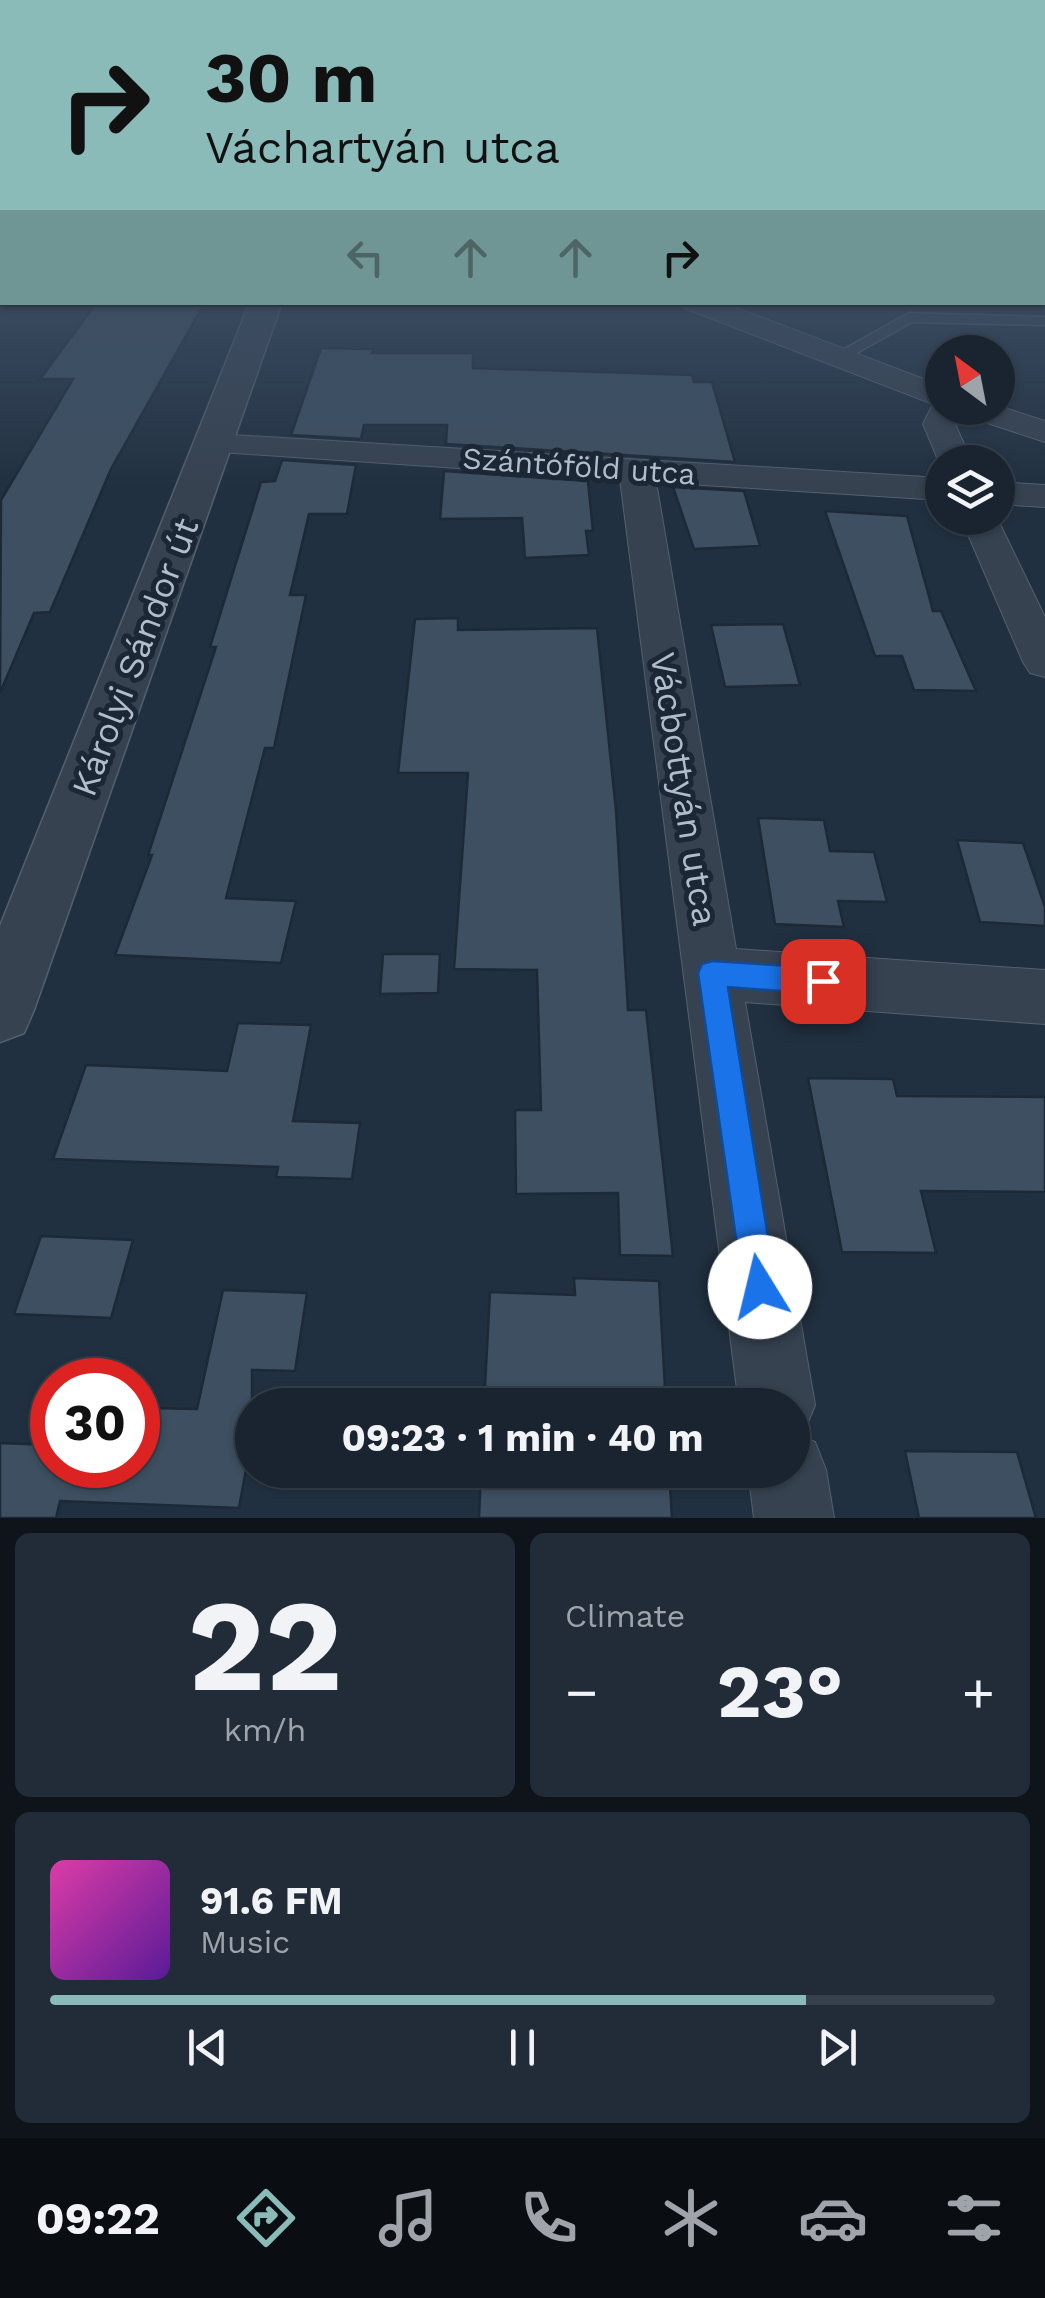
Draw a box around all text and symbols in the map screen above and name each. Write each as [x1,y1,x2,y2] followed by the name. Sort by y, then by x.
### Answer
[205,37,377,119] text: 30 m
[40,40,170,170] icon: right
[205,121,560,174] text: Váchartyán utca
[338,230,393,285] icon: left
[443,230,498,285] icon: ahead
[548,230,603,285] icon: ahead
[653,230,708,285] icon: right
[925,335,1015,425] north arrow
[925,335,1015,535] map controls
[461,440,697,492] street label: Szántóföld utca
[925,445,1015,535] button: layers
[63,512,207,802] street label: Károlyi Sándor út
[642,649,726,929] street label: Vácbottyán utca
[781,939,866,1024] pin
[796,954,851,1009] icon: arrive
[708,1235,812,1339] position arrow
[30,1358,160,1488] speed limit sign: 30
[342,1416,703,1460] text: 09:23 · 1 min · 40 m
[188,1569,342,1722] text: 22
[565,1597,685,1635] text: Climate
[717,1647,843,1735] text: 23°
[565,1660,598,1724] text: −
[962,1660,995,1724] text: +
[224,1711,306,1749] text: km/h
[200,1879,343,1923] text: 91.6 FM
[200,1923,290,1961] text: Music
[180,2020,235,2075] icon: previous
[495,2020,550,2075] icon: pause
[810,2020,865,2075] icon: next
[231,2183,301,2253] icon: directions
[373,2183,443,2253] icon: music
[514,2183,584,2253] icon: phone
[656,2183,726,2253] icon: climate
[798,2183,868,2253] icon: car
[939,2183,1009,2253] icon: filters
[36,2192,160,2245] text: 09:22

